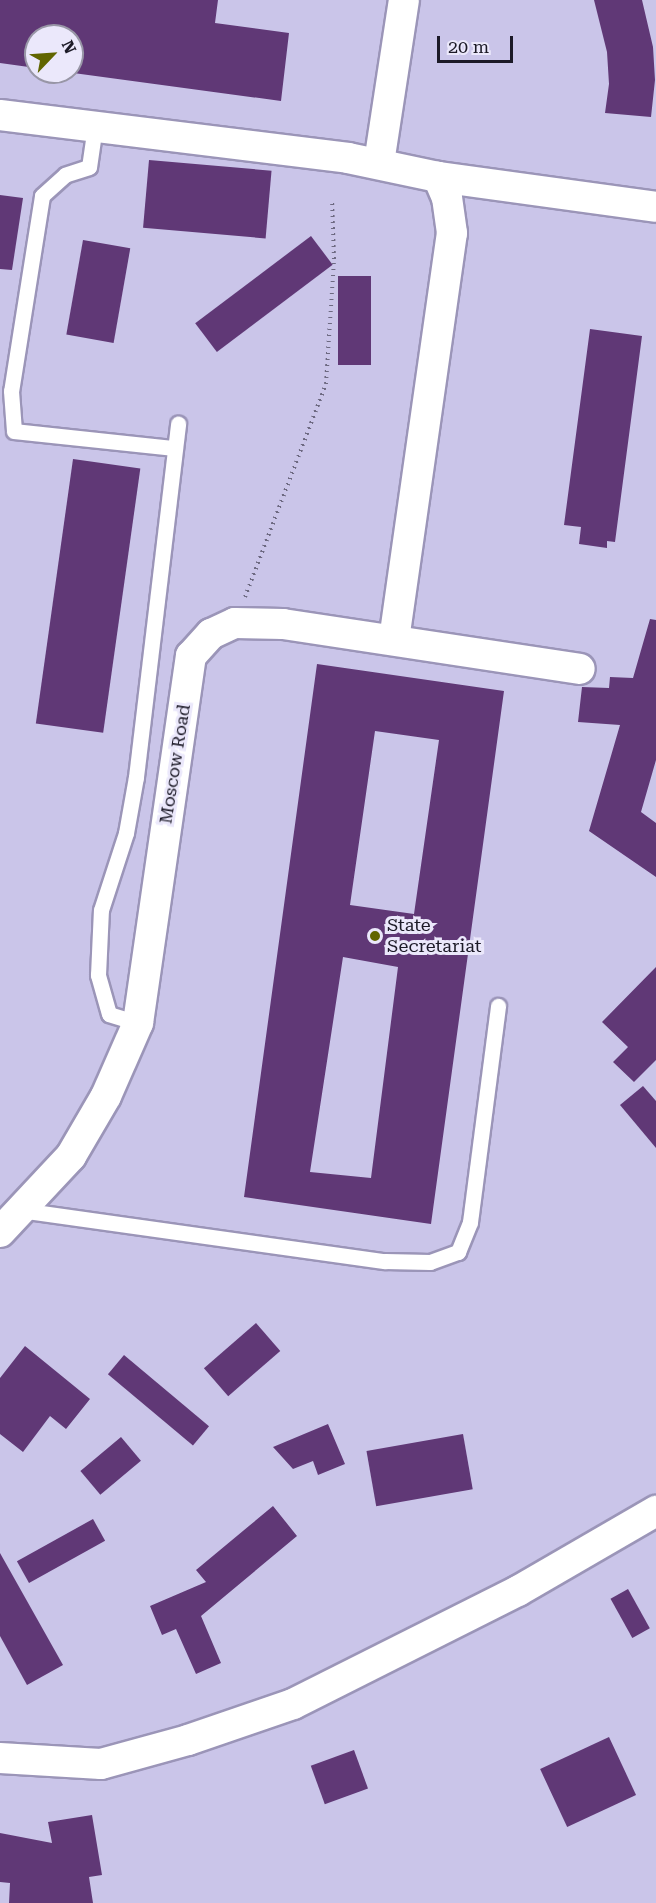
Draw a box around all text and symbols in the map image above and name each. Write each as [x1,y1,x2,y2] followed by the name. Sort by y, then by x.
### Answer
[24,24,84,84] north arrow
[440,24,516,62] scale bar
[448,36,489,57] text: 20 m
[58,37,80,57] text: N
[155,703,195,825] street label: Moscow Road
[387,915,481,958] place label: State Secretariat
[368,929,382,943] marker: State Secretariat

